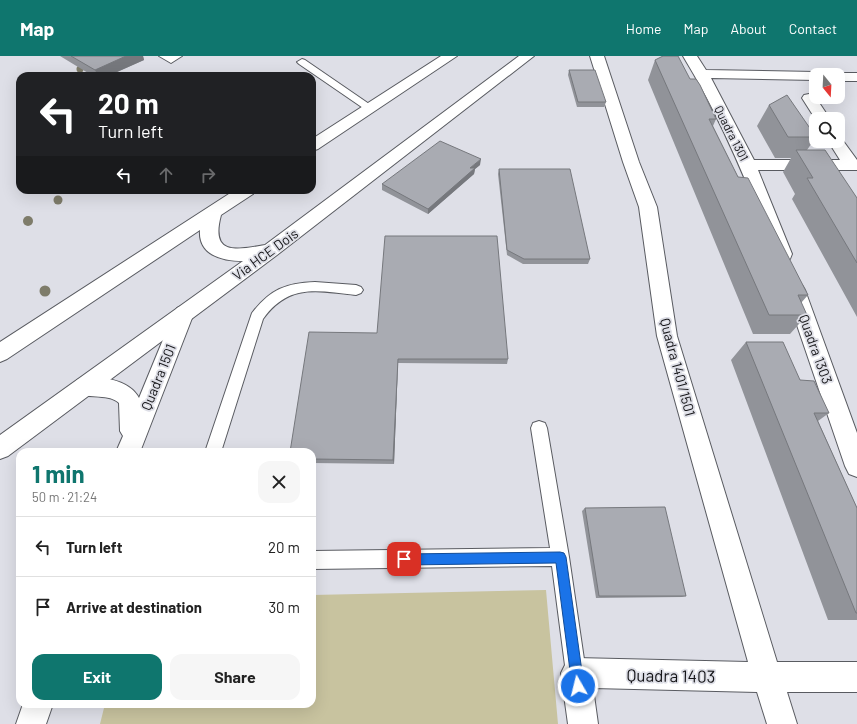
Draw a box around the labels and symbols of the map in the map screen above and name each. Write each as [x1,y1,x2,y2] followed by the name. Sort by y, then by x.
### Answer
[809,68,845,104] north arrow
[712,103,752,163] street label: Quadra 1301
[229,224,301,284] street label: Via HCE Dois
[796,312,836,386] street label: Quadra 1303
[657,316,699,418] street label: Quadra 1401/1501
[137,341,179,413] street label: Quadra 1501
[387,542,421,576] pin
[626,664,716,686] street label: Quadra 1403
[557,665,599,707] position arrow

